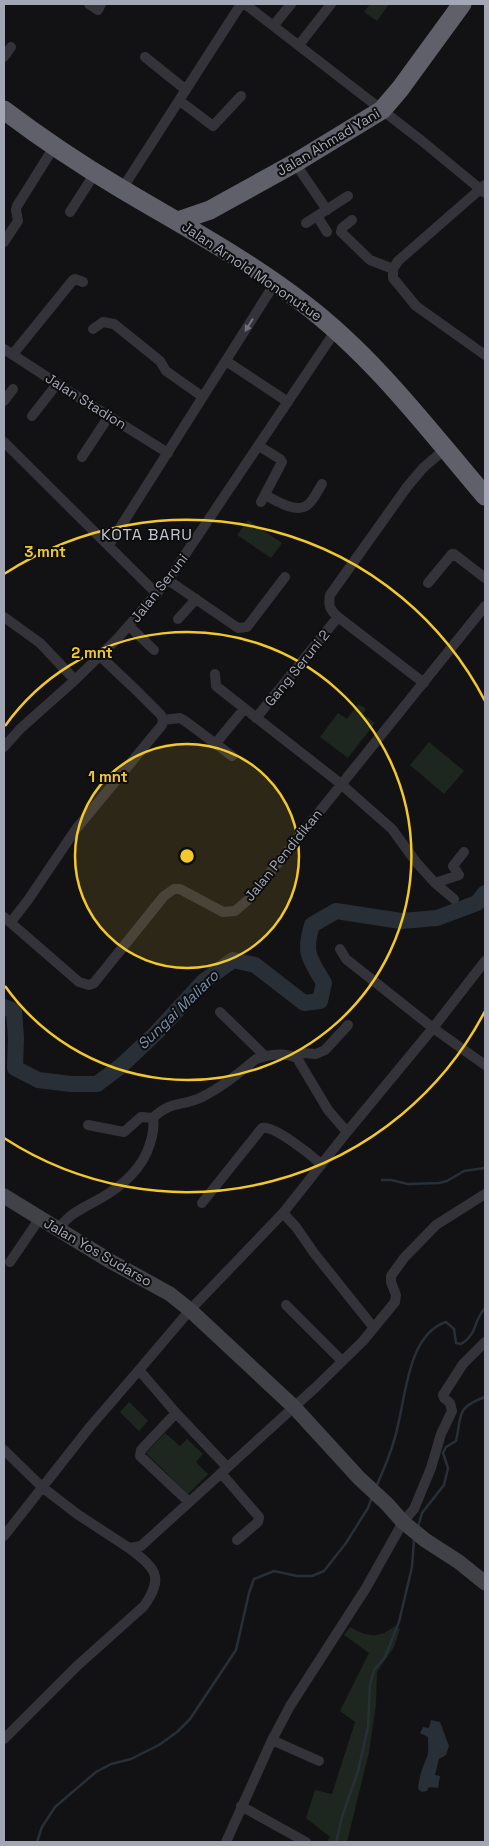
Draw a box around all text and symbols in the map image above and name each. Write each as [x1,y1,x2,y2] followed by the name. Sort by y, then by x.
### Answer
[273,104,383,180] street label: Jalan Ahmad Yani
[178,217,326,325] street label: Jalan Arnold Mononutue
[244,318,253,331] one-way arrow
[42,369,130,433] street label: Jalan Stadion
[101,524,193,545] district label: KOTA BARU
[24,542,66,561] text: 3 mnt
[127,550,191,626] street label: Jalan Seruni
[261,626,333,710] street label: Gang Seruni 2
[71,643,113,662] text: 2 mnt
[88,767,128,786] text: 1 mnt
[240,805,326,905] street label: Jalan Pendidikan
[178,847,196,865] centre of rings
[133,966,223,1053] water label: Sungai Maliaro
[41,1214,155,1290] street label: Jalan Yos Sudarso

